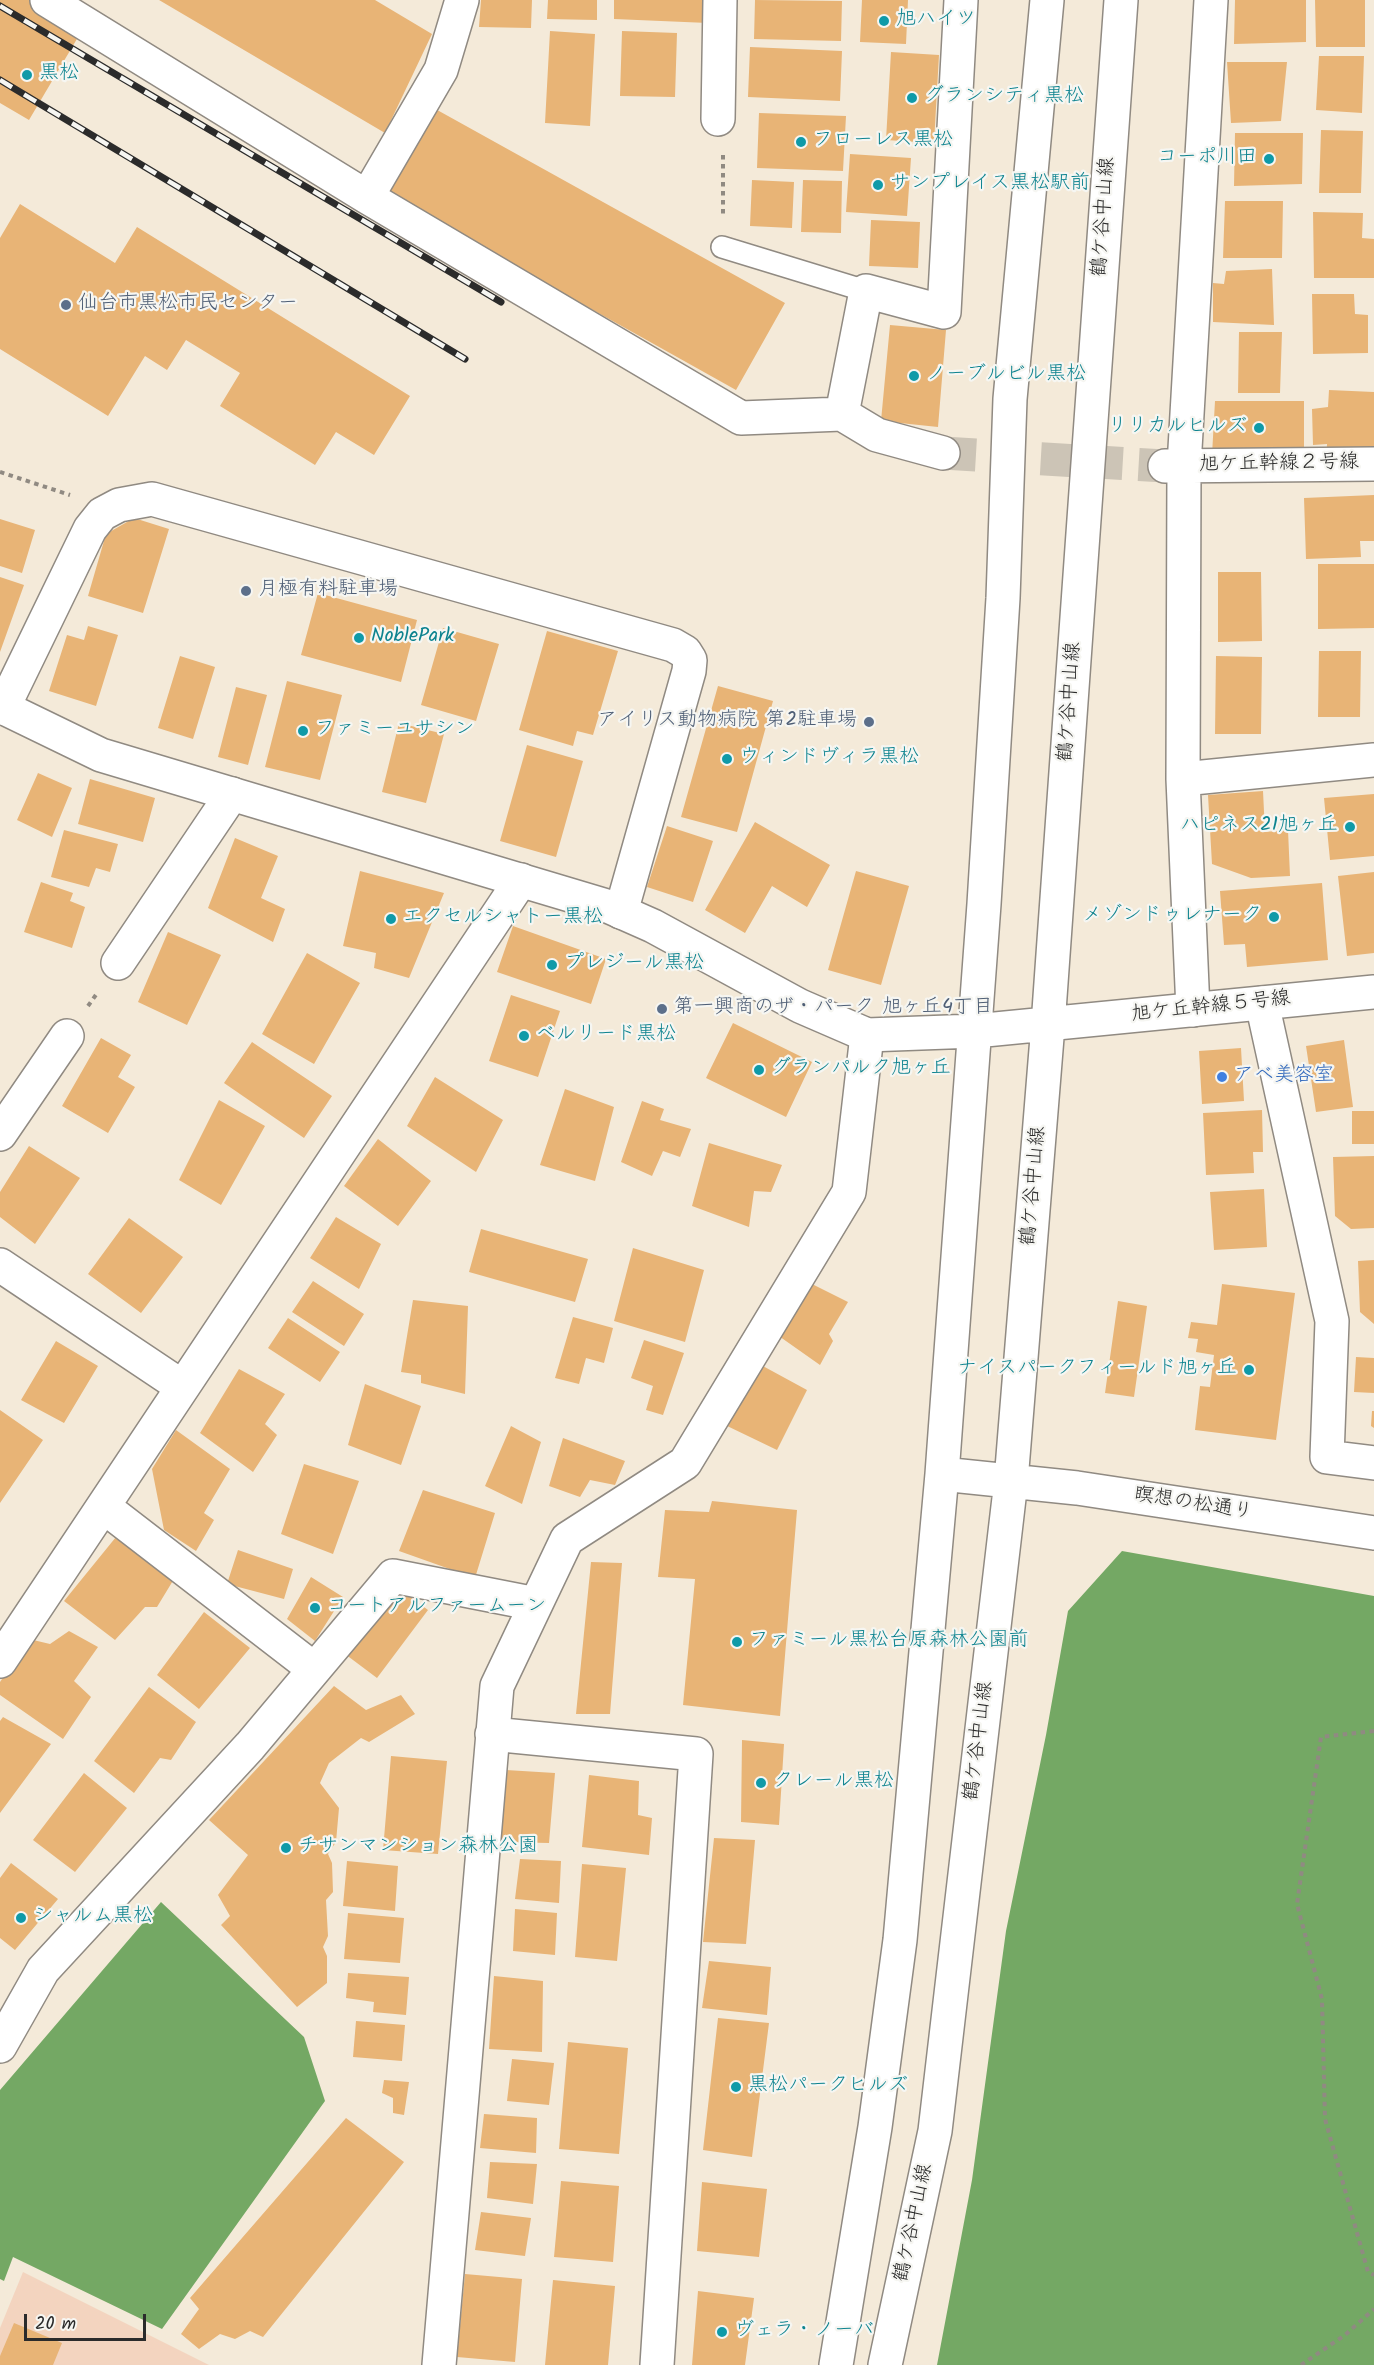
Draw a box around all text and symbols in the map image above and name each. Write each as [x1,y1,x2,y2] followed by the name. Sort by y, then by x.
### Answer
[896,9,976,33] place label: 旭ハイツ
[877,14,891,28] marker: 旭ハイツ
[39,63,79,87] place label: 黒松
[20,68,34,82] marker: 黒松
[924,86,1084,110] place label: グランシティ黒松
[905,91,919,105] marker: グランシティ黒松
[813,130,953,154] place label: フローレス黒松
[794,135,808,149] marker: フローレス黒松
[1157,147,1257,171] place label: コーポ川田
[1262,152,1276,166] marker: コーポ川田
[1089,156,1121,278] street label: 鶴ケ谷中山線
[890,173,1090,197] place label: サンプレイス黒松駅前
[871,178,885,192] marker: サンプレイス黒松駅前
[78,293,298,317] place label: 仙台市黒松市民センター
[59,298,73,312] marker: 仙台市黒松市民センター
[926,364,1086,388] place label: ノーブルビル黒松
[907,369,921,383] marker: ノーブルビル黒松
[1107,416,1247,440] place label: リリカルヒルズ
[1252,421,1266,435] marker: リリカルヒルズ
[1199,452,1359,478] street label: 旭ケ丘幹線２号線
[258,579,398,603] place label: 月極有料駐車場
[239,584,253,598] marker: 月極有料駐車場
[371,626,454,650] place label: NoblePark
[352,631,366,645] marker: NoblePark
[1055,641,1087,763] street label: 鶴ケ谷中山線
[597,710,857,734] place label: アイリス動物病院 第2駐車場
[862,715,876,729] marker: アイリス動物病院 第2駐車場
[315,719,475,743] place label: ファミーユサシン
[296,724,310,738] marker: ファミーユサシン
[739,747,919,771] place label: ウィンドヴィラ黒松
[720,752,734,766] marker: ウィンドヴィラ黒松
[1180,815,1338,839] place label: ハピネス21旭ヶ丘
[1343,820,1357,834] marker: ハピネス21旭ヶ丘
[1082,905,1262,929] place label: メゾンドゥレナーク
[403,907,603,931] place label: エクセルシャトー黒松
[1267,910,1281,924] marker: メゾンドゥレナーク
[384,912,398,926] marker: エクセルシャトー黒松
[564,953,704,977] place label: プレジール黒松
[545,958,559,972] marker: プレジール黒松
[1130,988,1292,1028] street label: 旭ケ丘幹線５号線
[674,997,993,1021] place label: 第一興商のザ・パーク 旭ヶ丘4丁目
[655,1002,669,1016] marker: 第一興商のザ・パーク 旭ヶ丘4丁目
[536,1024,676,1048] place label: ベルリード黒松
[517,1029,531,1043] marker: ベルリード黒松
[771,1058,951,1082] place label: グランパルク旭ヶ丘
[752,1063,766,1077] marker: グランパルク旭ヶ丘
[1234,1065,1334,1089] place label: アベ美容室
[1215,1070,1229,1084] marker: アベ美容室
[1018,1125,1052,1247] street label: 鶴ケ谷中山線
[957,1358,1237,1382] place label: ナイスパークフィールド旭ヶ丘
[1242,1363,1256,1377] marker: ナイスパークフィールド旭ヶ丘
[1132,1484,1254,1526] street label: 瞑想の松通り
[327,1596,546,1620] place label: コートアルファームーン
[308,1601,322,1615] marker: コートアルファームーン
[749,1630,1029,1654] place label: ファミール黒松台原森林公園前
[730,1635,744,1649] marker: ファミール黒松台原森林公園前
[961,1680,999,1802] street label: 鶴ケ谷中山線
[773,1771,894,1795] place label: クレール黒松
[754,1776,768,1790] marker: クレール黒松
[298,1836,538,1860] place label: チサンマンション森林公園
[279,1841,293,1855] marker: チサンマンション森林公園
[33,1906,153,1930] place label: シャルム黒松
[14,1911,28,1925] marker: シャルム黒松
[748,2075,908,2099] place label: 黒松パークヒルズ
[729,2080,743,2094] marker: 黒松パークヒルズ
[891,2162,939,2284] street label: 鶴ケ谷中山線
[27,2302,148,2340] scale bar
[35,2310,76,2339] text: 20 m
[734,2320,874,2344] place label: ヴェラ・ノーバ
[715,2325,729,2339] marker: ヴェラ・ノーバ

